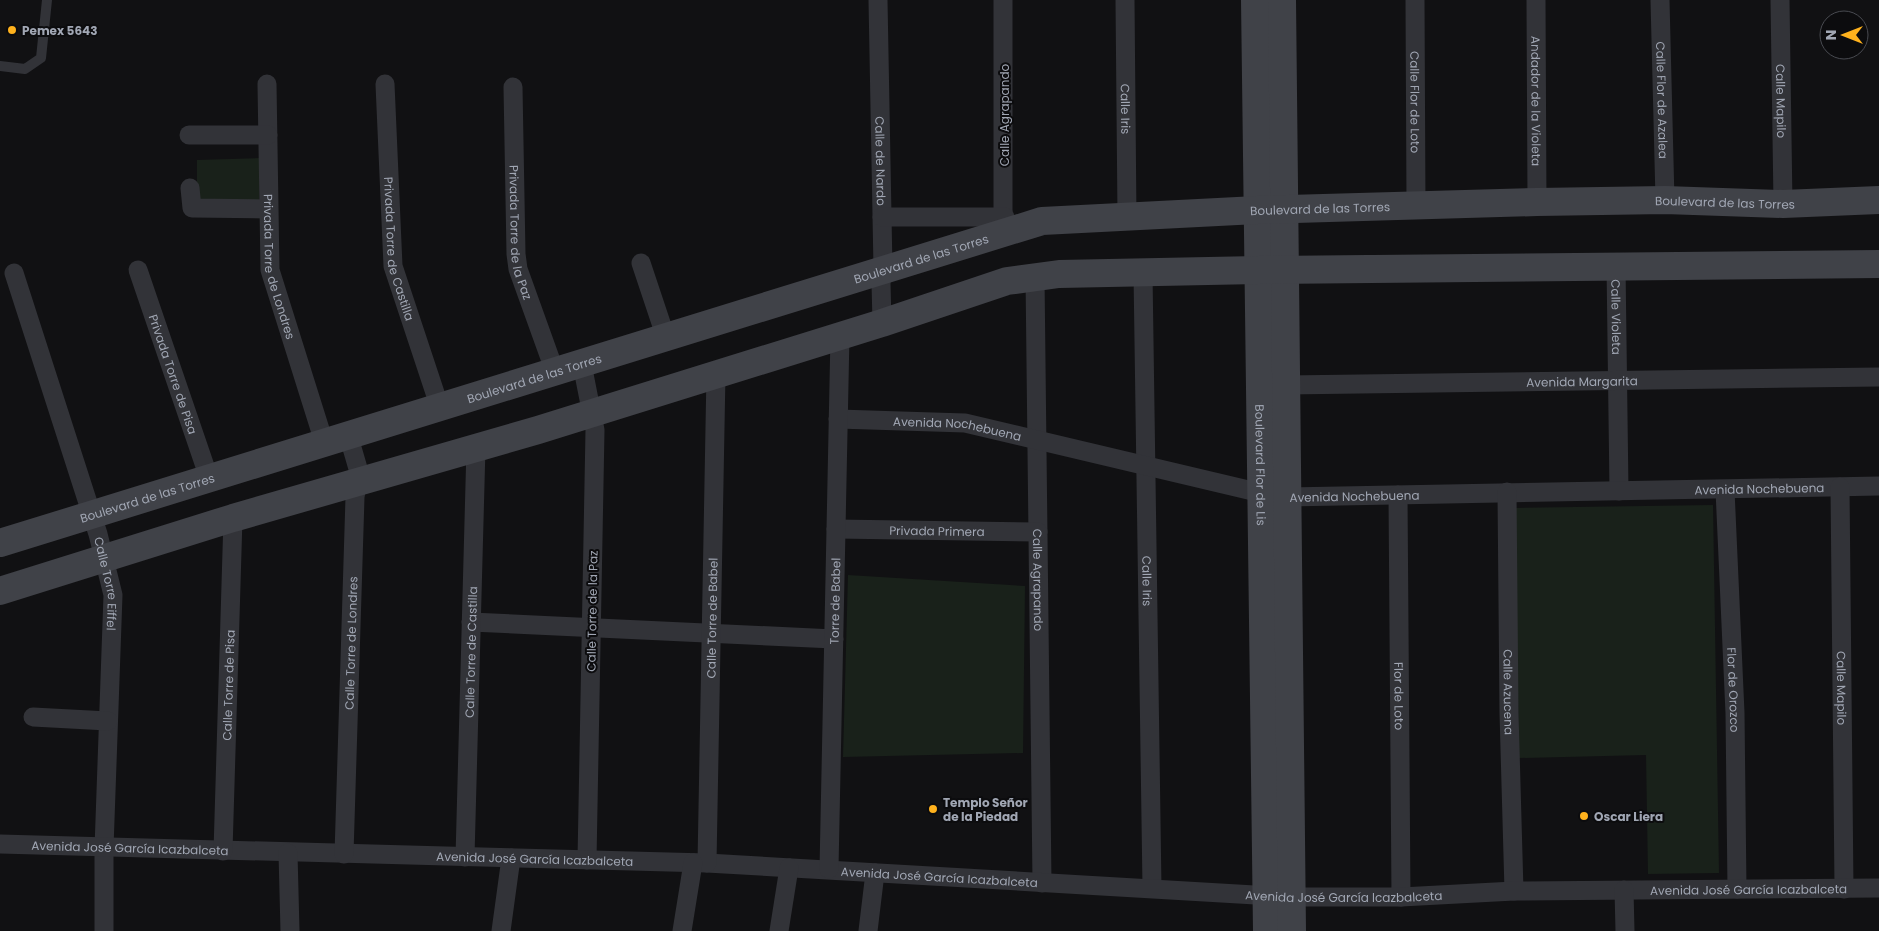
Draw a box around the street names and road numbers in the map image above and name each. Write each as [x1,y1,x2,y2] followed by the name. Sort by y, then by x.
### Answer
[1528,36,1545,166] street label: Andador de la Violeta
[1653,41,1672,159] street label: Calle Flor de Azalea
[1407,51,1424,153] street label: Calle Flor de Loto
[996,63,1013,166] street label: Calle Agrapando
[1772,64,1791,139] street label: Calle Mapilo
[1117,84,1135,134] street label: Calle Iris
[872,116,890,206] street label: Calle de Nardo
[506,165,537,302] street label: Privada Torre de la Paz
[381,176,419,323] street label: Privada Torre de Castilla
[1655,191,1795,213] street label: Boulevard de las Torres
[260,194,300,341] street label: Privada Torre de Londres
[1250,198,1390,219] street label: Boulevard de las Torres
[852,230,990,287] street label: Boulevard de las Torres
[1608,279,1626,355] street label: Calle Violeta
[145,312,202,436] street label: Privada Torre de Pisa
[465,349,603,407] street label: Boulevard de las Torres
[1526,372,1638,390] street label: Avenida Margarita
[1252,404,1270,526] street label: Boulevard Flor de Lis
[893,412,1023,445] street label: Avenida Nochebuena
[78,469,217,526] street label: Boulevard de las Torres
[1694,479,1825,498] street label: Avenida Nochebuena
[1289,486,1420,505] street label: Avenida Nochebuena
[889,521,985,540] street label: Privada Primera
[1029,529,1048,632] street label: Calle Agrapando
[91,535,122,631] street label: Calle Torre Eiffel
[582,550,602,672] street label: Calle Torre de la Paz
[1139,556,1156,606] street label: Calle Iris
[702,558,721,678] street label: Calle Torre de Babel
[825,558,844,645] street label: Torre de Babel
[340,576,361,710] street label: Calle Torre de Londres
[460,586,481,718] street label: Calle Torre de Castilla
[218,629,238,741] street label: Calle Torre de Pisa
[1724,647,1744,733] street label: Flor de Orozco
[1500,649,1518,735] street label: Calle Azucena
[1833,651,1851,725] street label: Calle Mapilo
[1391,662,1408,730] street label: Flor de Loto
[31,836,229,859] street label: Avenida José García Icazbalceta
[436,847,634,870] street label: Avenida José García Icazbalceta
[840,862,1038,891] street label: Avenida José García Icazbalceta
[1650,880,1847,898] street label: Avenida José García Icazbalceta
[1245,886,1443,906] street label: Avenida José García Icazbalceta

